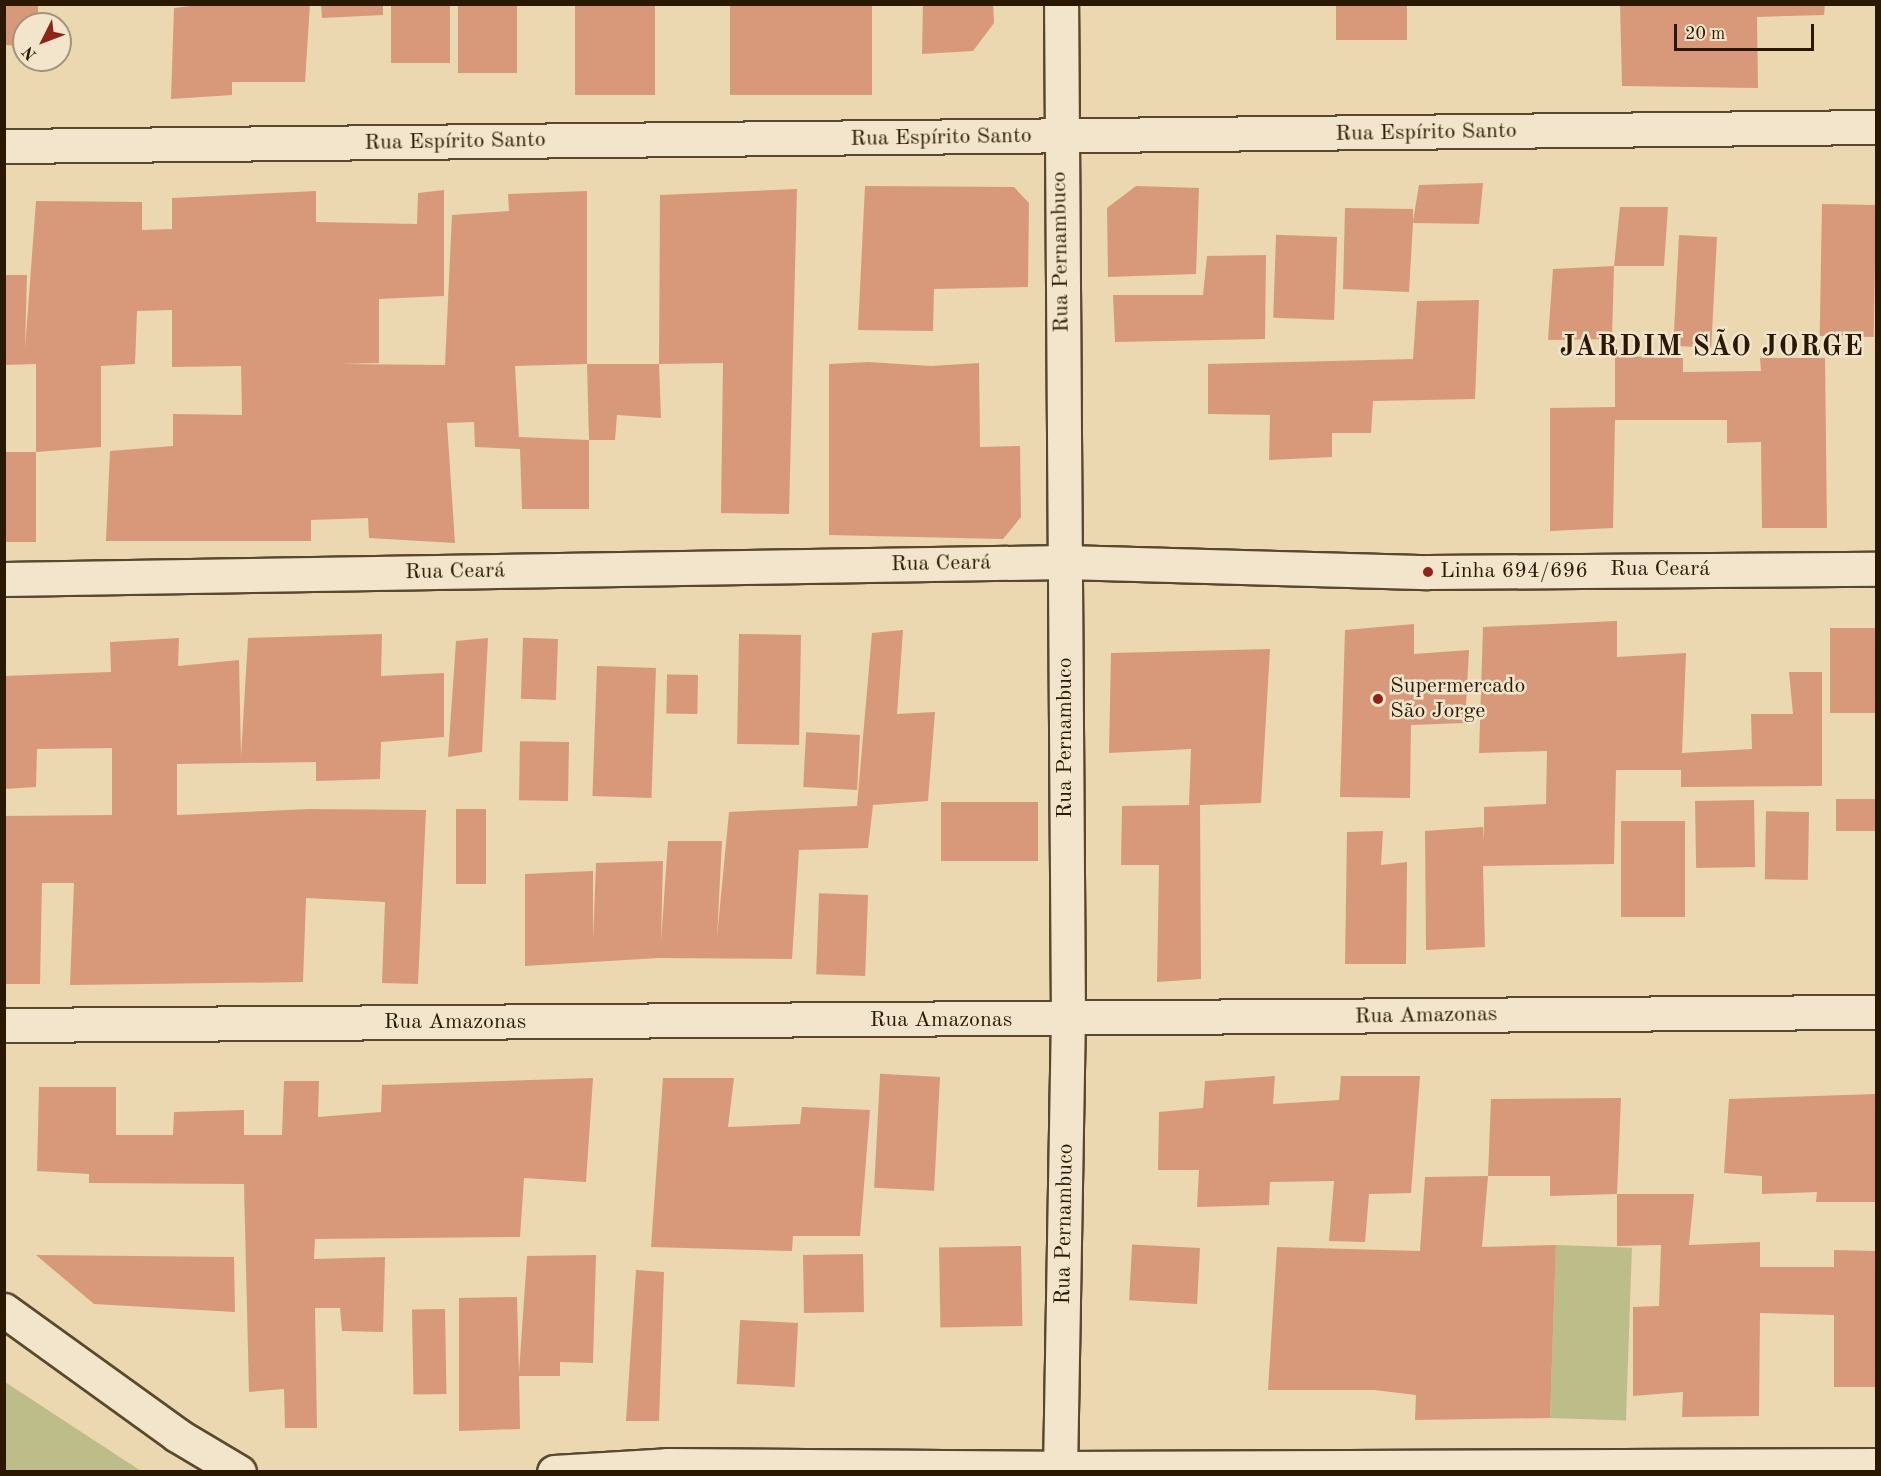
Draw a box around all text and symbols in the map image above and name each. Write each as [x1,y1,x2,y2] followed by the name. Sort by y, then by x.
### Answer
[12,12,72,72] north arrow
[1677,12,1816,50] scale bar
[1685,25,1725,43] text: 20 m
[20,43,40,63] text: N
[1335,118,1517,148] street label: Rua Espírito Santo
[850,123,1032,153] street label: Rua Espírito Santo
[364,127,546,157] street label: Rua Espírito Santo
[1046,171,1076,333] street label: Rua Pernambuco
[1560,331,1864,365] district label: JARDIM SÃO JORGE
[891,550,991,578] street label: Rua Ceará
[1610,557,1710,583] street label: Rua Ceará
[405,558,505,586] street label: Rua Ceará
[1440,559,1588,585] place label: Linha 694/696
[1421,565,1435,579] marker: Linha 694/696
[1053,657,1079,819] street label: Rua Pernambuco
[1390,673,1525,724] place label: Supermercado São Jorge
[1371,692,1385,706] marker: Supermercado São Jorge
[1355,1002,1497,1030] street label: Rua Amazonas
[870,1008,1012,1034] street label: Rua Amazonas
[384,1010,526,1036] street label: Rua Amazonas
[1050,1143,1080,1305] street label: Rua Pernambuco

